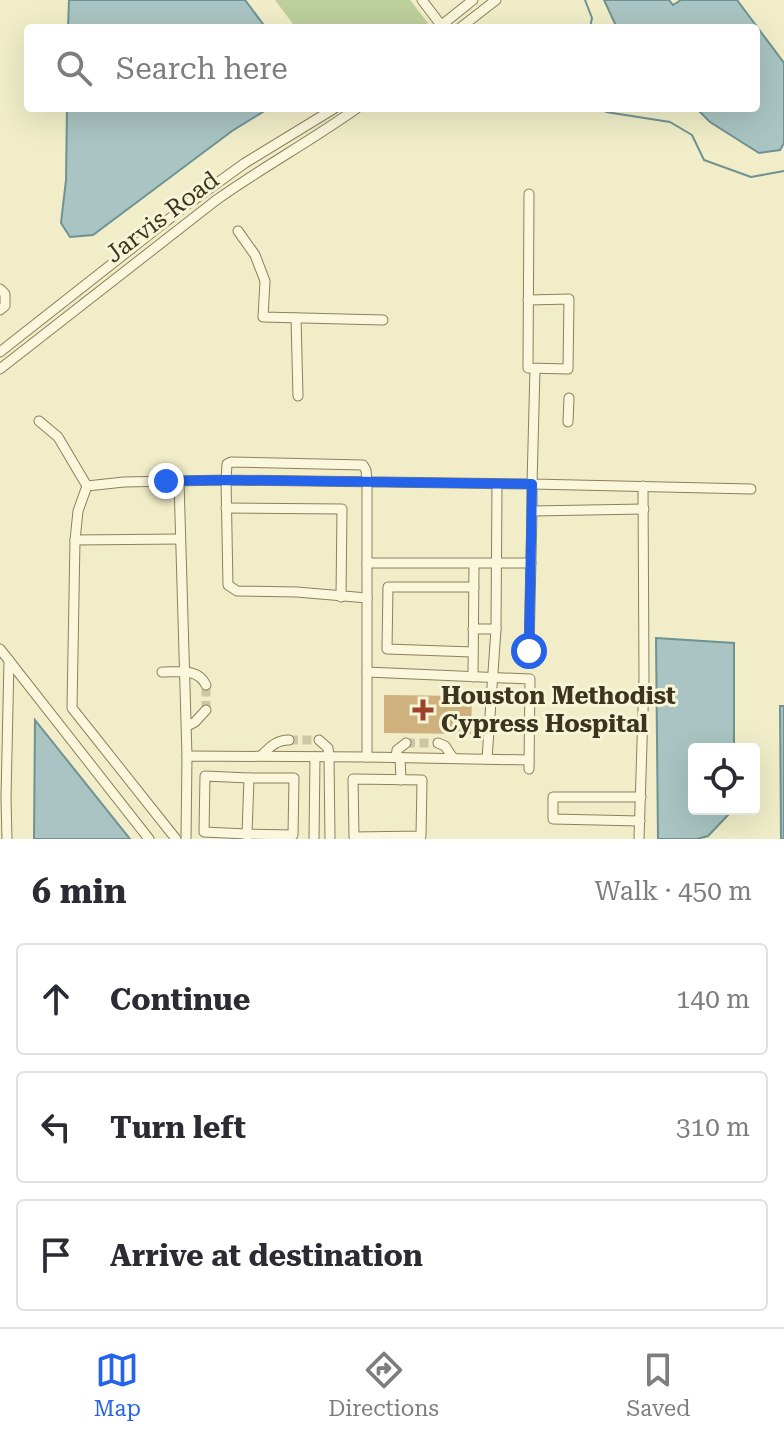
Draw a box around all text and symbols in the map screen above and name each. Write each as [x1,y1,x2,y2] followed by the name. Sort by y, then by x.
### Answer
[24,24,760,112] search box
[52,46,96,90] icon: search
[116,51,288,86] text: Search here
[100,165,224,269] street label: Jarvis Road
[148,463,184,499] route end
[511,633,547,669] route start
[441,682,676,738] place label: Houston Methodist Cypress Hospital
[412,699,434,721] marker: Houston Methodist Cypress Hospital
[688,743,760,815] map controls
[688,743,760,815] button: locate
[32,871,127,911] text: 6 min
[594,876,752,906] text: Walk · 450 m
[34,977,78,1021] icon: ahead
[110,982,250,1017] text: Continue
[676,984,750,1014] text: 140 m
[34,1105,78,1149] icon: left
[110,1110,246,1145] text: Turn left
[676,1112,750,1142] text: 310 m
[34,1233,78,1277] icon: arrive
[110,1238,423,1273] text: Arrive at destination
[94,1348,141,1421] tab: Map
[328,1348,439,1421] tab: Directions
[626,1348,690,1421] tab: Saved

